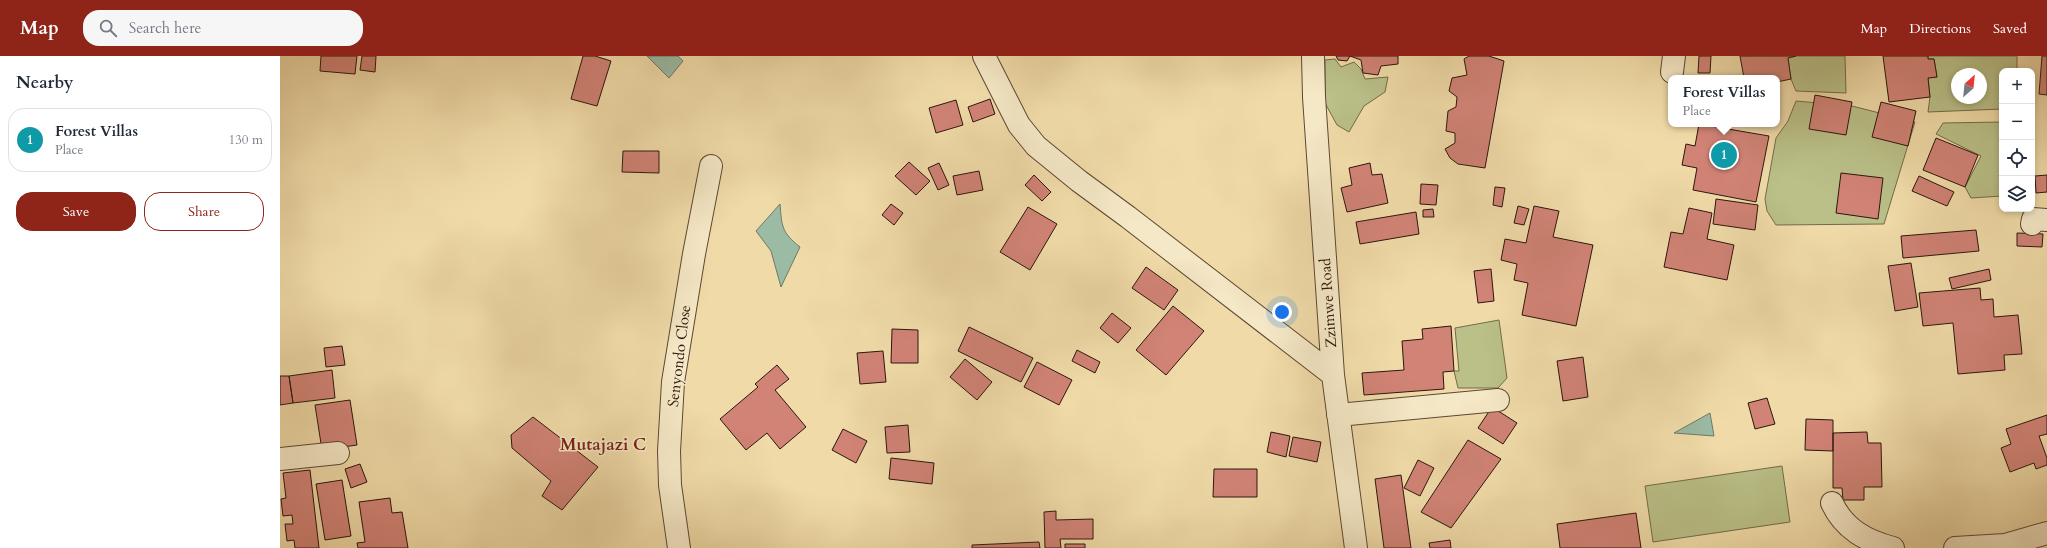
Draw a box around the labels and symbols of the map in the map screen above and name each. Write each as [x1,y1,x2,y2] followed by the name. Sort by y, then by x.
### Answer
[1951,68,1987,104] north arrow
[1711,140,1737,170] pin: 1
[1315,257,1341,349] street label: Zzimwe Road
[1272,302,1292,322] your location
[663,304,695,408] street label: Senyondo Close
[560,433,646,456] district label: Mutajazi C

